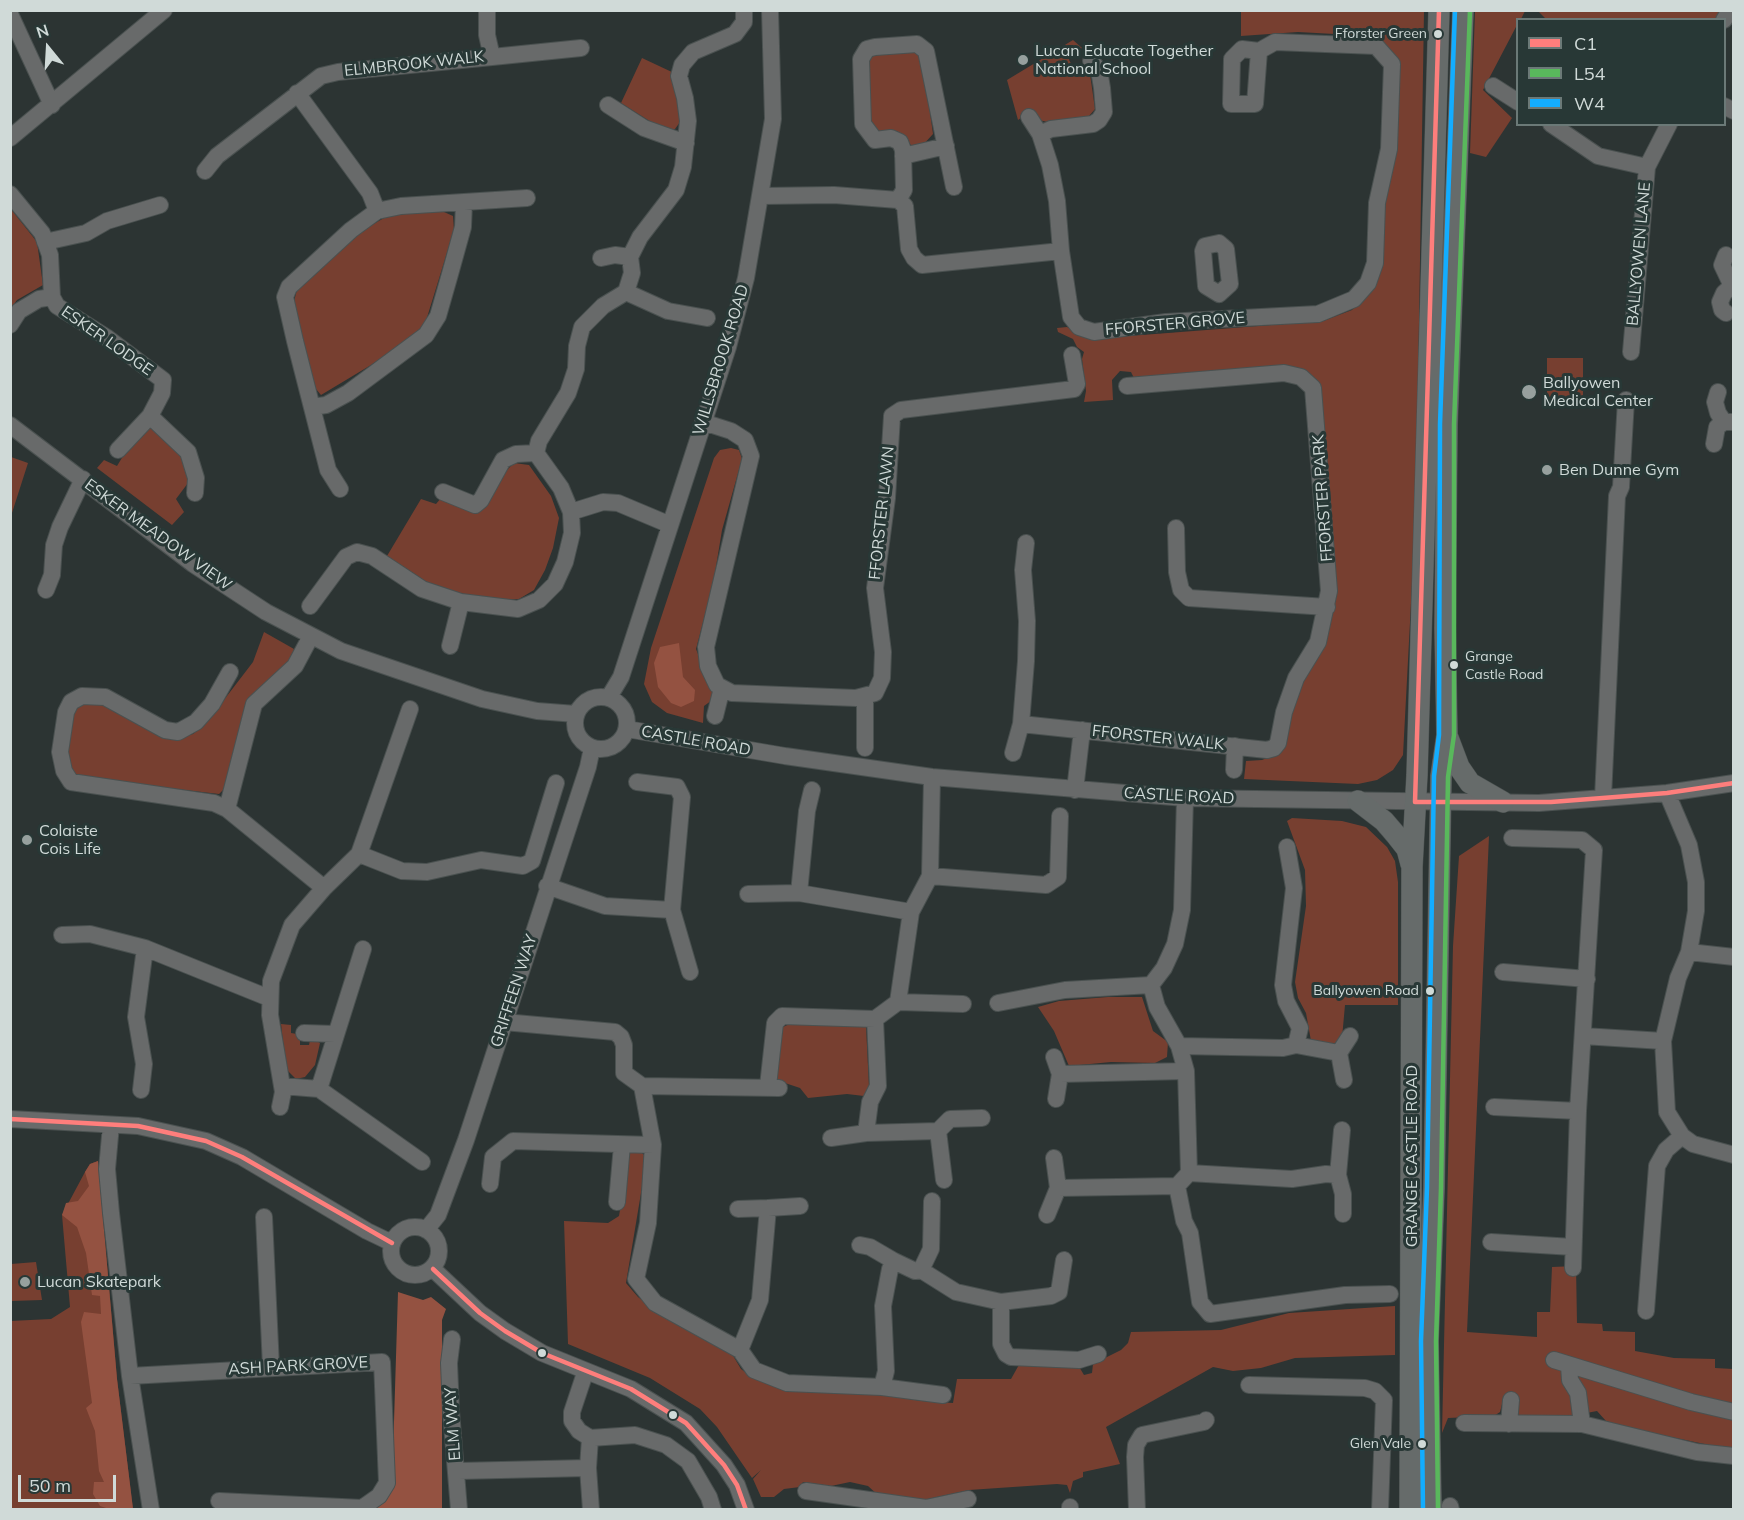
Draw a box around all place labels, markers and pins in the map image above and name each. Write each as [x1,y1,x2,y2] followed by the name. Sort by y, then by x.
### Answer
[1335,26,1427,42] place label: Fforster Green
[1432,28,1444,40] marker: Fforster Green
[1035,41,1213,79] place label: Lucan Educate Together National School
[1016,53,1030,67] marker: Lucan Educate Together National School
[1543,373,1653,411] place label: Ballyowen Medical Center
[1520,383,1538,401] marker: Ballyowen Medical Center
[1559,460,1679,480] place label: Ben Dunne Gym
[1540,463,1554,477] marker: Ben Dunne Gym
[1465,649,1543,682] place label: Grange Castle Road
[1448,659,1460,671] marker: Grange Castle Road
[39,821,101,859] place label: Colaiste Cois Life
[20,833,34,847] marker: Colaiste Cois Life
[1313,983,1419,999] place label: Ballyowen Road
[1424,985,1436,997] marker: Ballyowen Road
[37,1272,161,1292] place label: Lucan Skatepark
[18,1275,32,1289] marker: Lucan Skatepark
[536,1347,548,1359] unlabelled marker
[667,1409,679,1421] unlabelled marker
[1350,1436,1411,1452] place label: Glen Vale
[1416,1438,1428,1450] marker: Glen Vale

